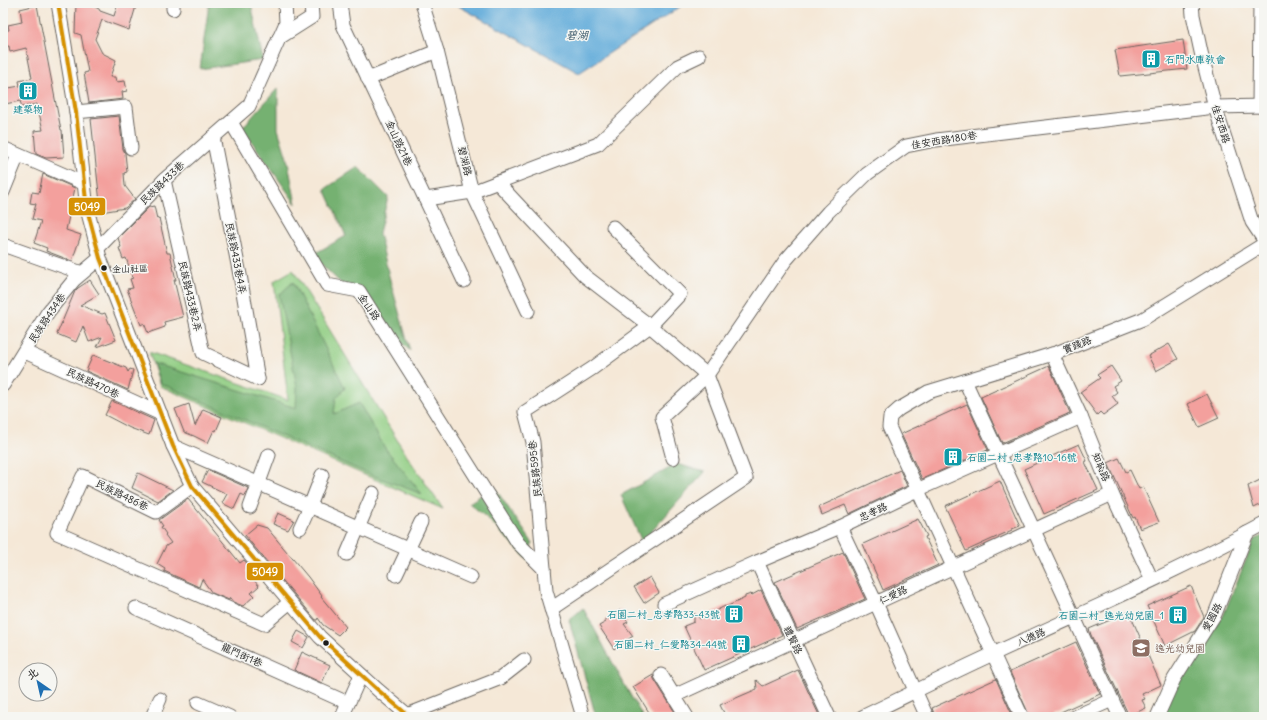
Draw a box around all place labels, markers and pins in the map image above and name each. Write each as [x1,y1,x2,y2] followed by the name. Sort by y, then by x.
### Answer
[1140,48,1162,70] building icon: 石門水庫教會
[1165,53,1226,66] place label: 石門水庫教會
[17,80,39,102] building icon: 建築物
[13,103,43,116] place label: 建築物
[99,263,109,273] marker: 金山社區
[112,263,148,274] place label: 金山社區
[942,446,964,468] building icon: 石園二村_忠孝路10-16號
[967,451,1077,464] place label: 石園二村_忠孝路10-16號
[723,603,745,625] building icon: 石園二村_忠孝路33-43號
[1167,604,1189,626] building icon: 石園二村_逸光幼兒園_1
[607,608,720,621] place label: 石園二村_忠孝路33-43號
[1059,609,1164,622] place label: 石園二村_逸光幼兒園_1
[730,633,752,655] building icon: 石園二村_仁愛路34-44號
[1130,637,1152,659] school or university icon: 逸光幼兒園
[321,638,331,648] unlabelled marker
[614,638,727,651] place label: 石園二村_仁愛路34-44號
[1155,642,1205,655] place label: 逸光幼兒園

